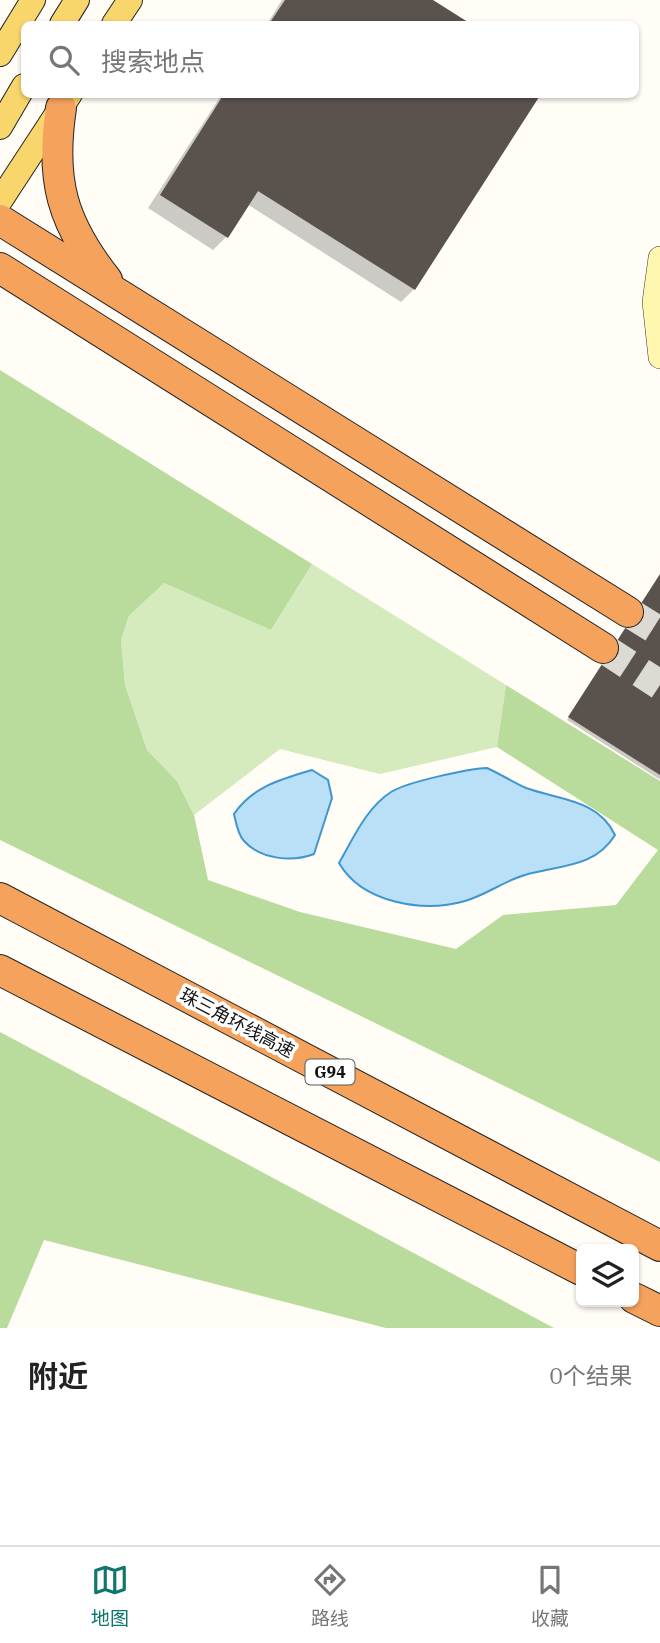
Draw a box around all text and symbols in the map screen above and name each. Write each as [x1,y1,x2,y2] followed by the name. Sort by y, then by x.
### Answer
[21,21,639,98] search box
[45,41,83,79] icon: search
[101,44,205,78] text: 搜索地点
[176,983,298,1062] street label: 珠三角环线高速
[306,1060,354,1084] road number: G94
[576,1244,639,1307] map controls
[576,1244,639,1307] button: layers
[28,1356,88,1395] text: 附近
[549,1360,632,1390] text: 0个结果
[91,1561,129,1630] tab: 地图
[311,1561,349,1630] tab: 路线
[531,1561,569,1630] tab: 收藏

